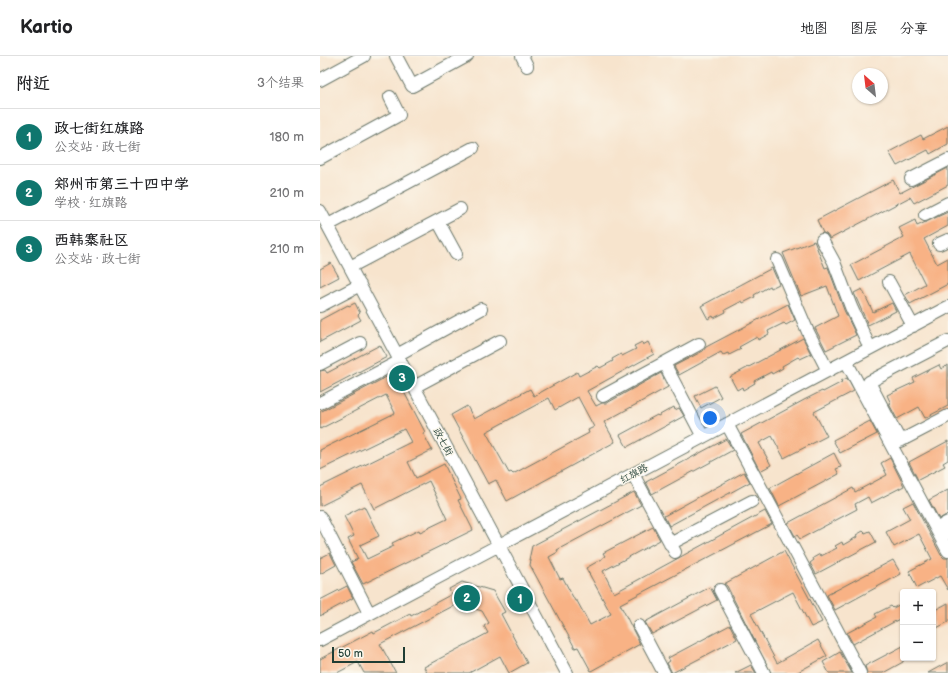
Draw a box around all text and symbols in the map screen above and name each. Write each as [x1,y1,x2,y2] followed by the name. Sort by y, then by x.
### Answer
[20,16,73,39] text: Kartio
[800,20,828,37] text: 地图
[850,20,878,37] text: 图层
[900,20,928,37] text: 分享
[852,68,888,104] north arrow
[16,74,50,94] text: 附近
[257,75,304,91] text: 3个结果
[54,119,144,138] text: 政七街红旗路
[26,129,32,145] text: 1
[269,129,304,145] text: 180 m
[54,139,140,155] text: 公交站 · 政七街
[54,175,189,194] text: 郑州市第三十四中学
[25,185,33,201] text: 2
[270,185,304,201] text: 210 m
[54,195,127,211] text: 学校 · 红旗路
[54,231,129,250] text: 西韩寨社区
[25,241,33,257] text: 3
[270,241,304,257] text: 210 m
[54,251,140,267] text: 公交站 · 政七街
[389,363,415,393] pin: 3
[700,408,720,428] your location
[431,426,455,458] street label: 政七街
[618,462,650,486] street label: 红旗路
[454,583,480,613] pin: 2
[507,584,533,614] pin: 1
[900,589,936,661] map controls
[900,589,936,625] button: +
[900,625,936,661] button: −
[332,645,405,664] scale bar
[338,647,363,660] text: 50 m

